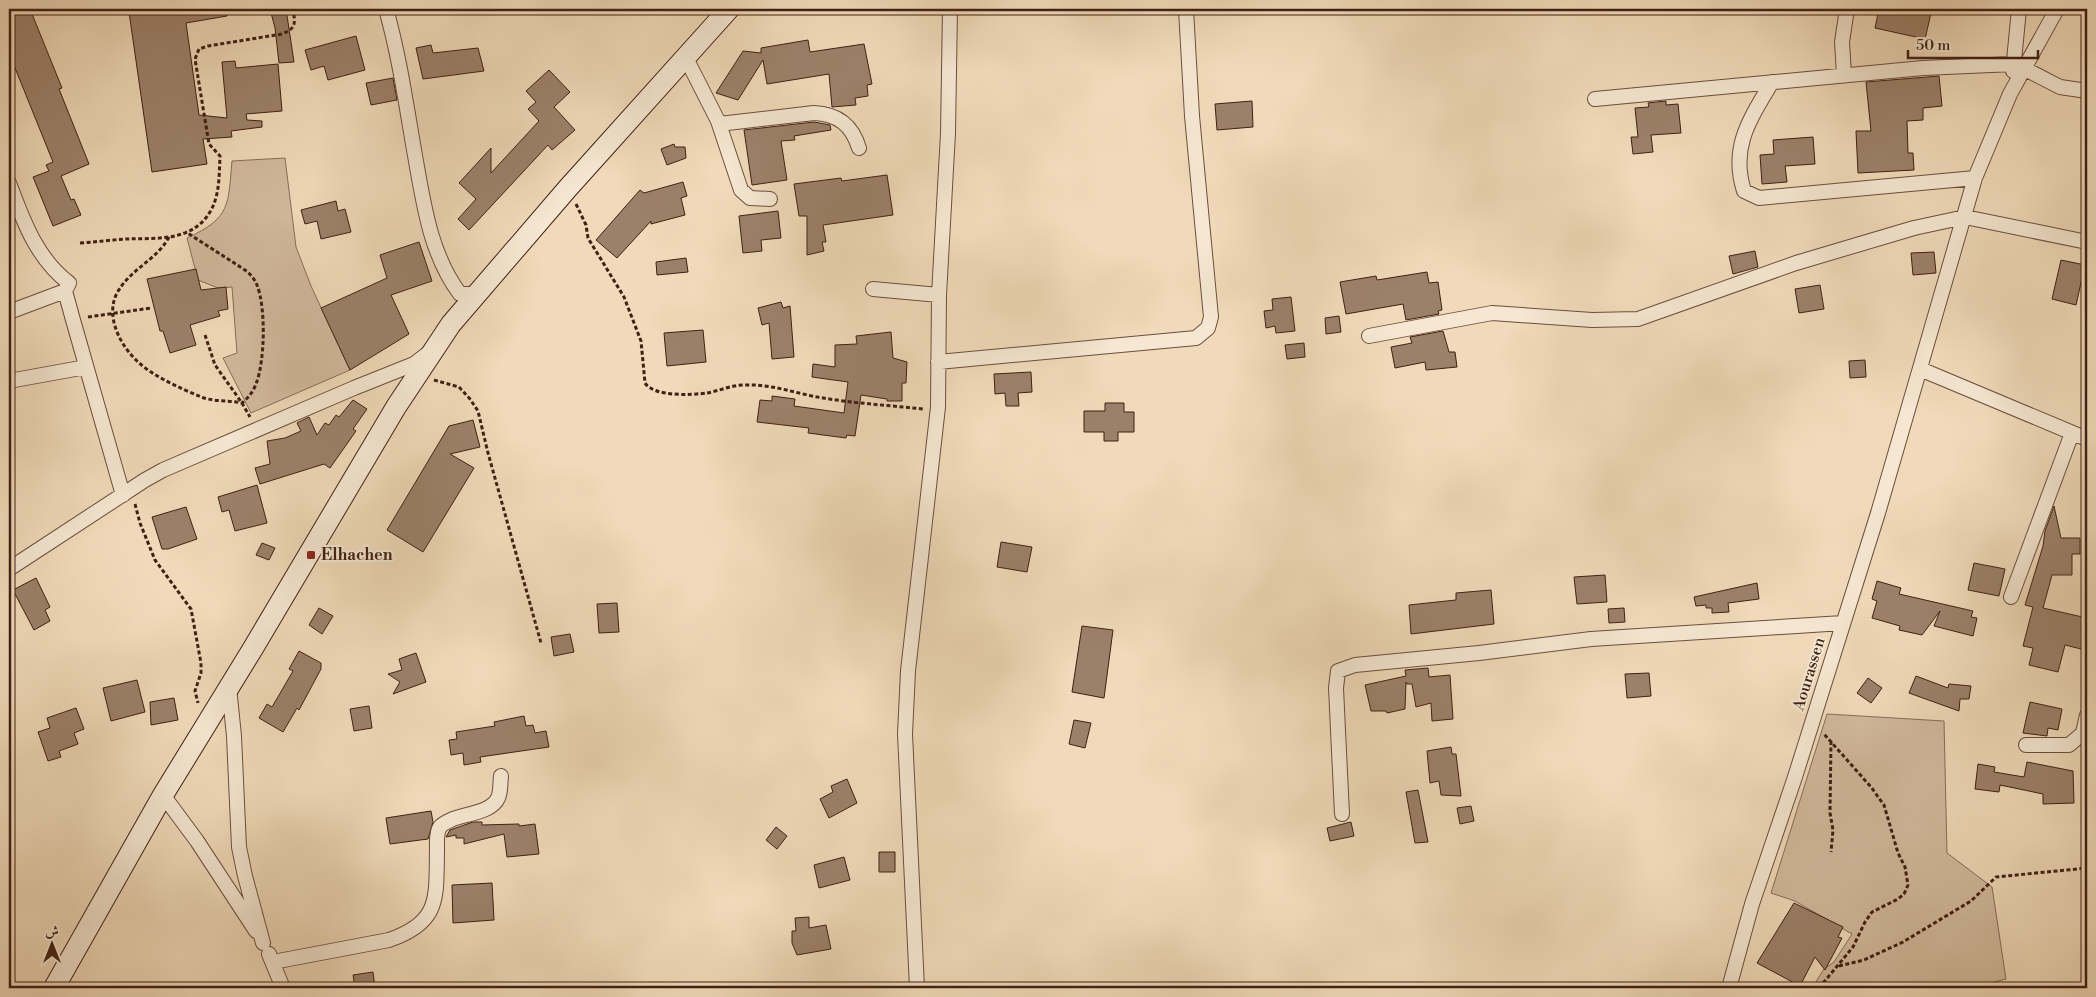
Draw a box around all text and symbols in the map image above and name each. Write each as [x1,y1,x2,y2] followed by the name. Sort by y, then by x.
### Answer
[1908,28,2038,60] scale bar
[1916,36,1950,55] text: 50 m
[321,545,393,565] place label: Elhachen
[305,549,317,561] marker: Elhachen
[1788,635,1830,714] street label: Aourassen
[28,920,78,970] north arrow
[45,923,59,941] text: ش

